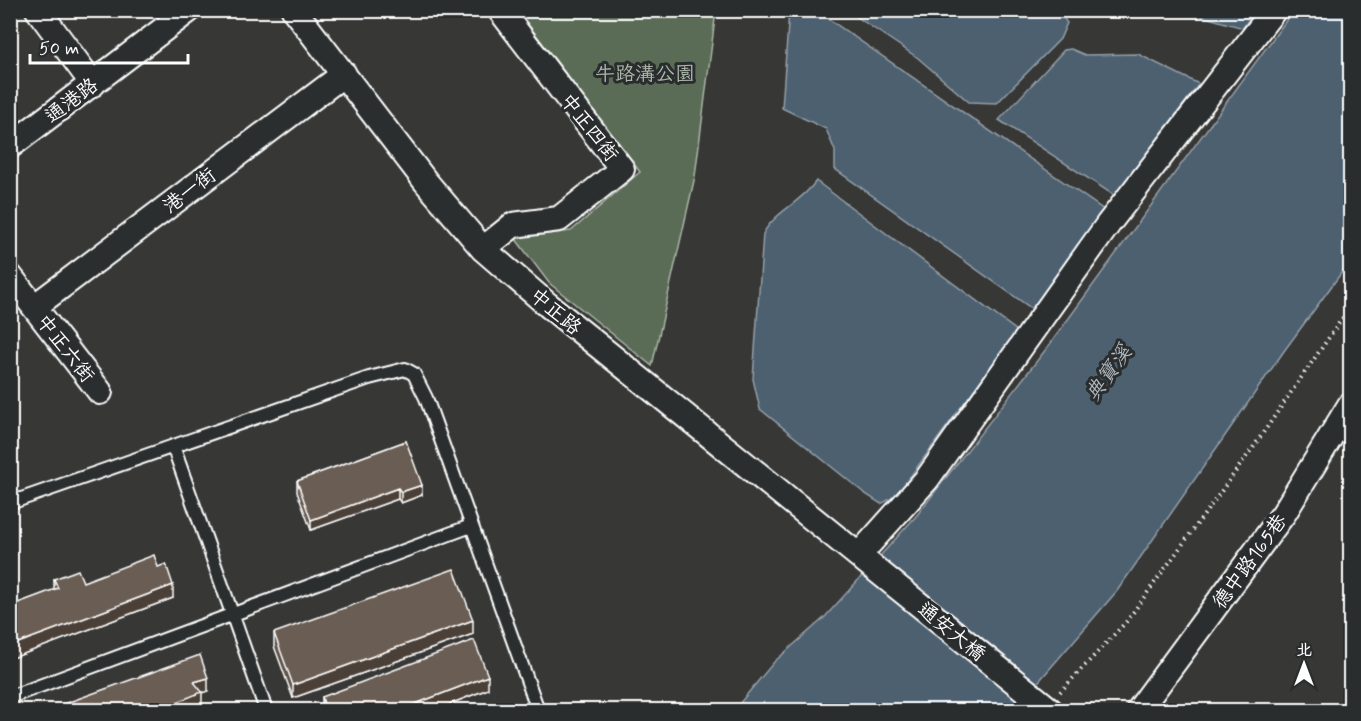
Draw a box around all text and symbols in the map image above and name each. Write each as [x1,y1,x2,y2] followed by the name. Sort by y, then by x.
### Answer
[30,27,188,65] scale bar
[39,37,79,61] text: 50 m
[595,61,695,88] park label: 牛路溝公園
[40,72,105,130] street label: 通港路
[554,88,624,168] street label: 中正四街
[158,162,222,220] street label: 港一街
[523,283,587,342] street label: 中正路
[30,309,100,389] street label: 中正六街
[1079,339,1139,407] water label: 典寶溪
[1207,508,1294,615] street label: 德中路165巷
[911,597,991,668] street label: 通安大橋
[1274,634,1334,694] north arrow
[1296,640,1312,661] text: 北

